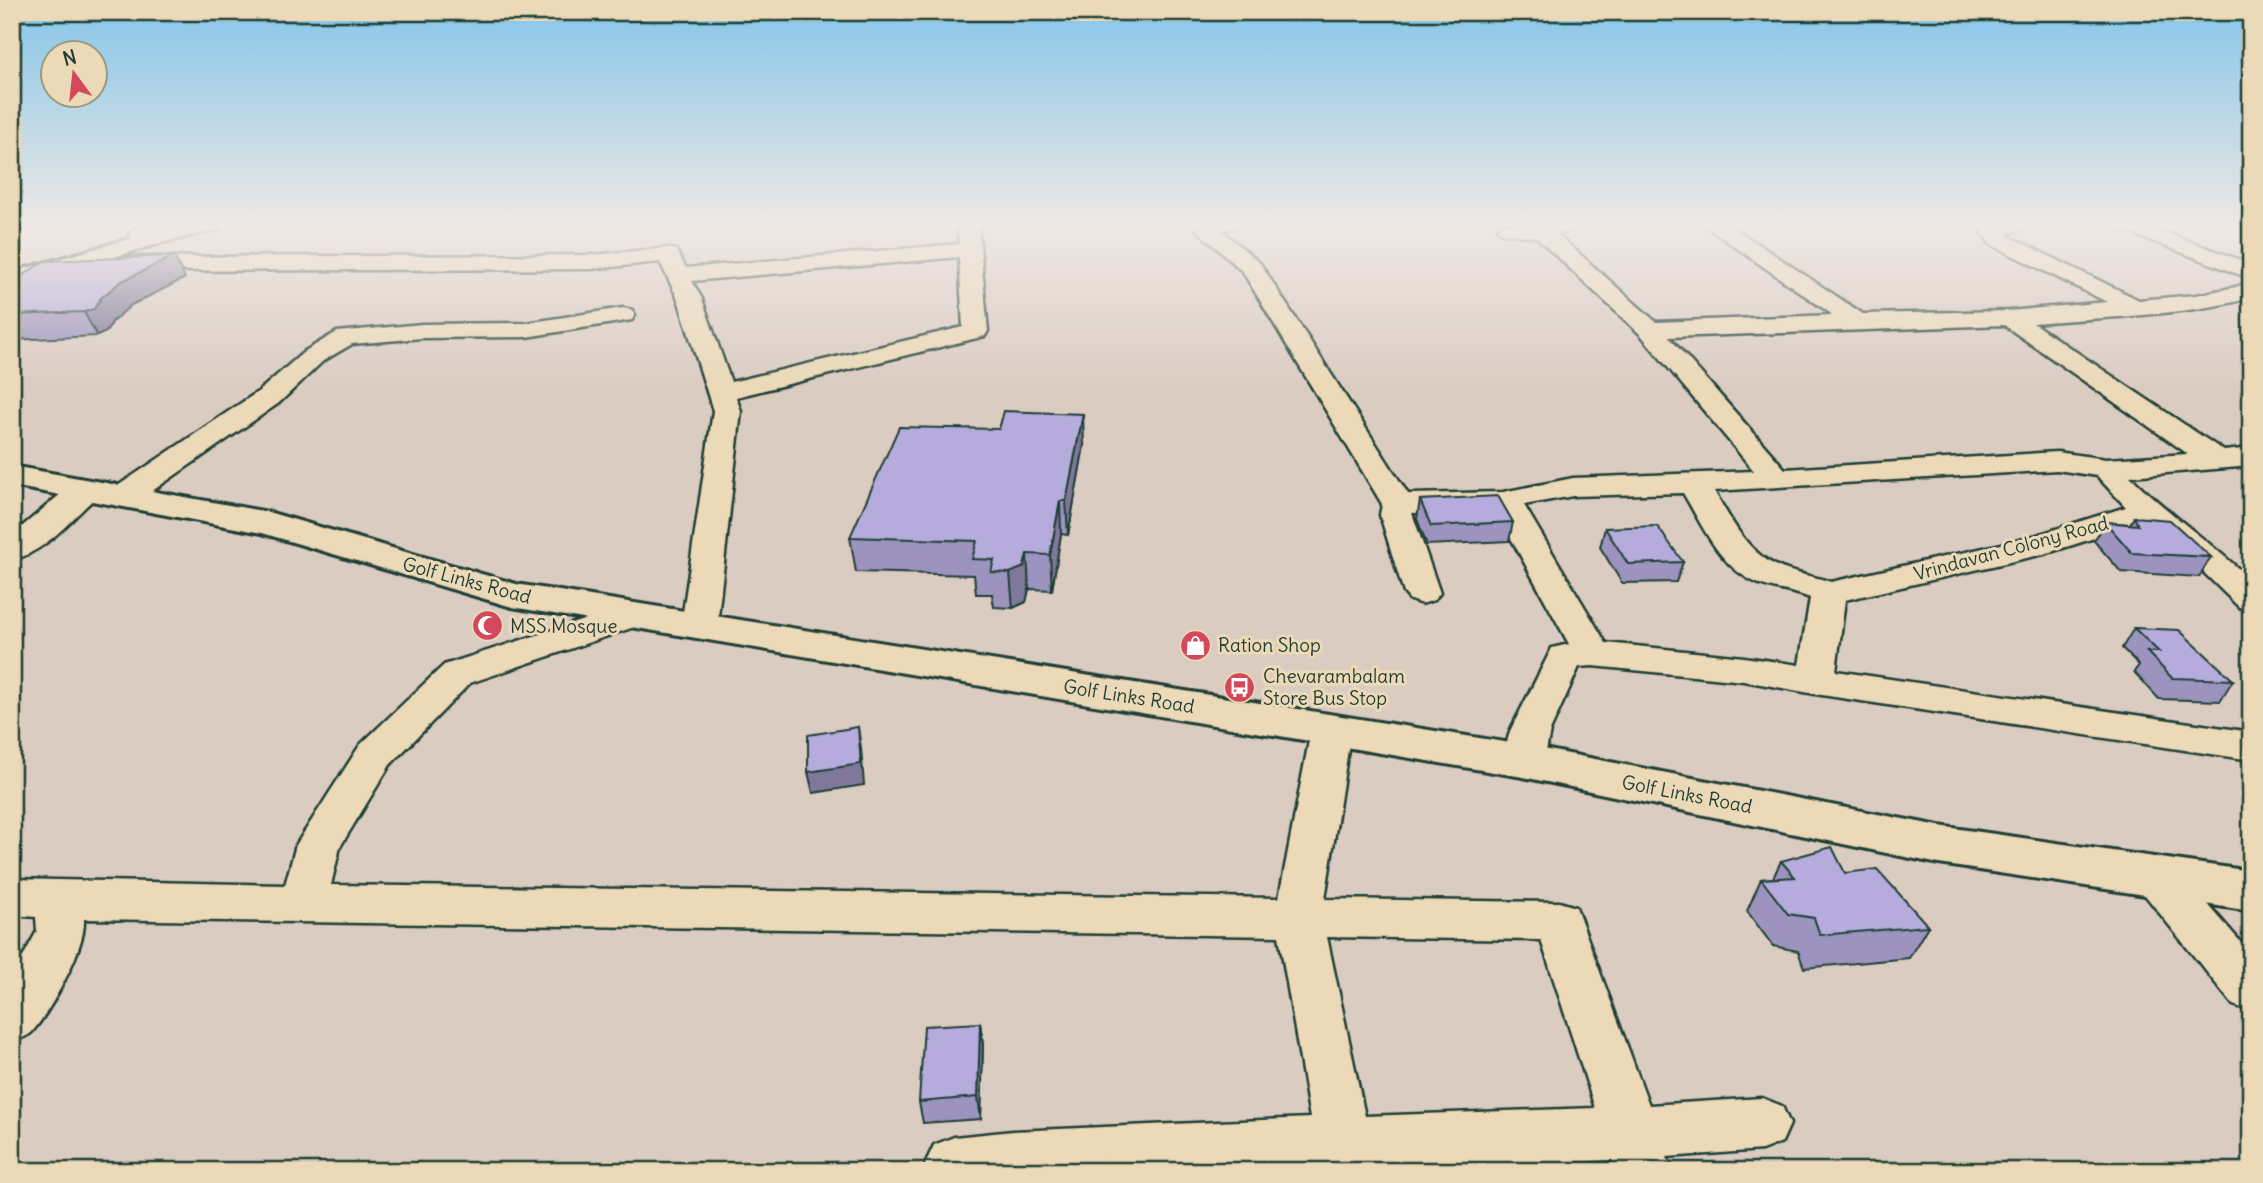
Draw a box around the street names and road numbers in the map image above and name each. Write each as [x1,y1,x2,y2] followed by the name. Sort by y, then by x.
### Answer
[1911,510,2111,586] street label: Vrindavan Colony Road
[400,551,534,609] street label: Golf Links Road
[1062,674,1196,718] street label: Golf Links Road
[1620,770,1754,818] street label: Golf Links Road

